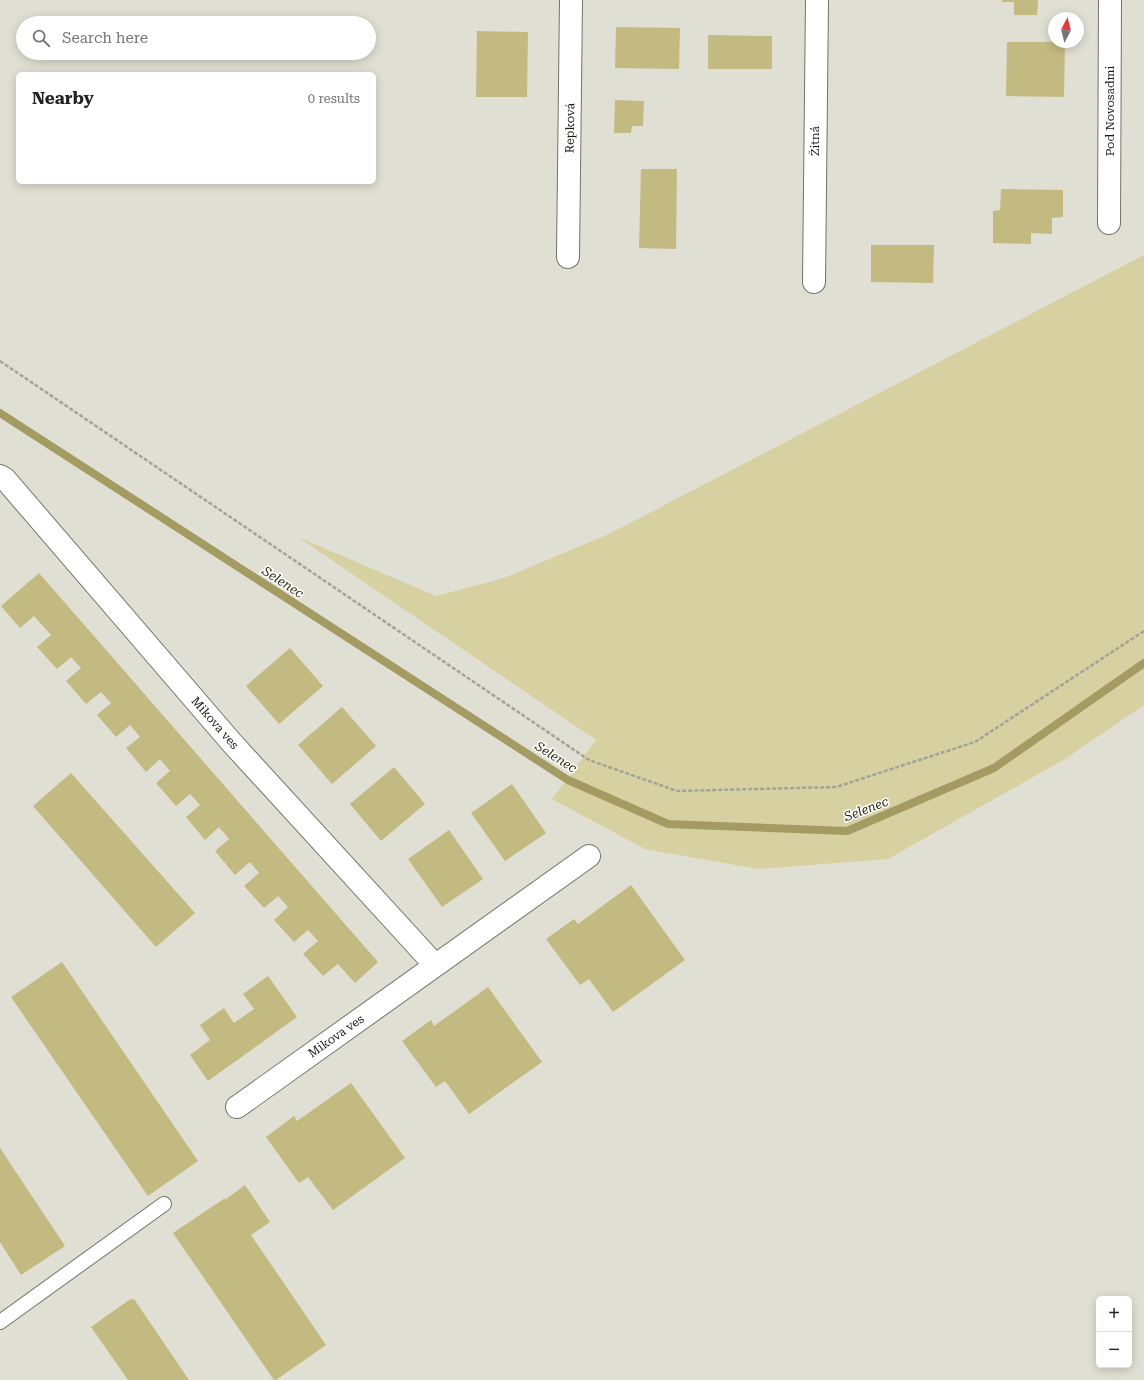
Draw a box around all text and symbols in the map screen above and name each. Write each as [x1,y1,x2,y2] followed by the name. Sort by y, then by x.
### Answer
[1048,12,1084,48] north arrow
[16,16,376,60] search box
[30,27,52,49] icon: search
[62,29,148,47] text: Search here
[1103,65,1117,156] street label: Pod Novosadmi
[32,88,94,108] text: Nearby
[308,91,360,106] text: 0 results
[563,102,577,153] street label: Repková
[808,125,822,156] street label: Žitná
[259,563,307,601] water label: Selenec
[188,694,242,752] street label: Mikova ves
[531,738,580,776] water label: Selenec
[841,794,891,825] water label: Selenec
[305,1011,367,1060] street label: Mikova ves
[1096,1296,1132,1368] map controls
[1096,1296,1132,1332] button: +
[1096,1332,1132,1368] button: −

